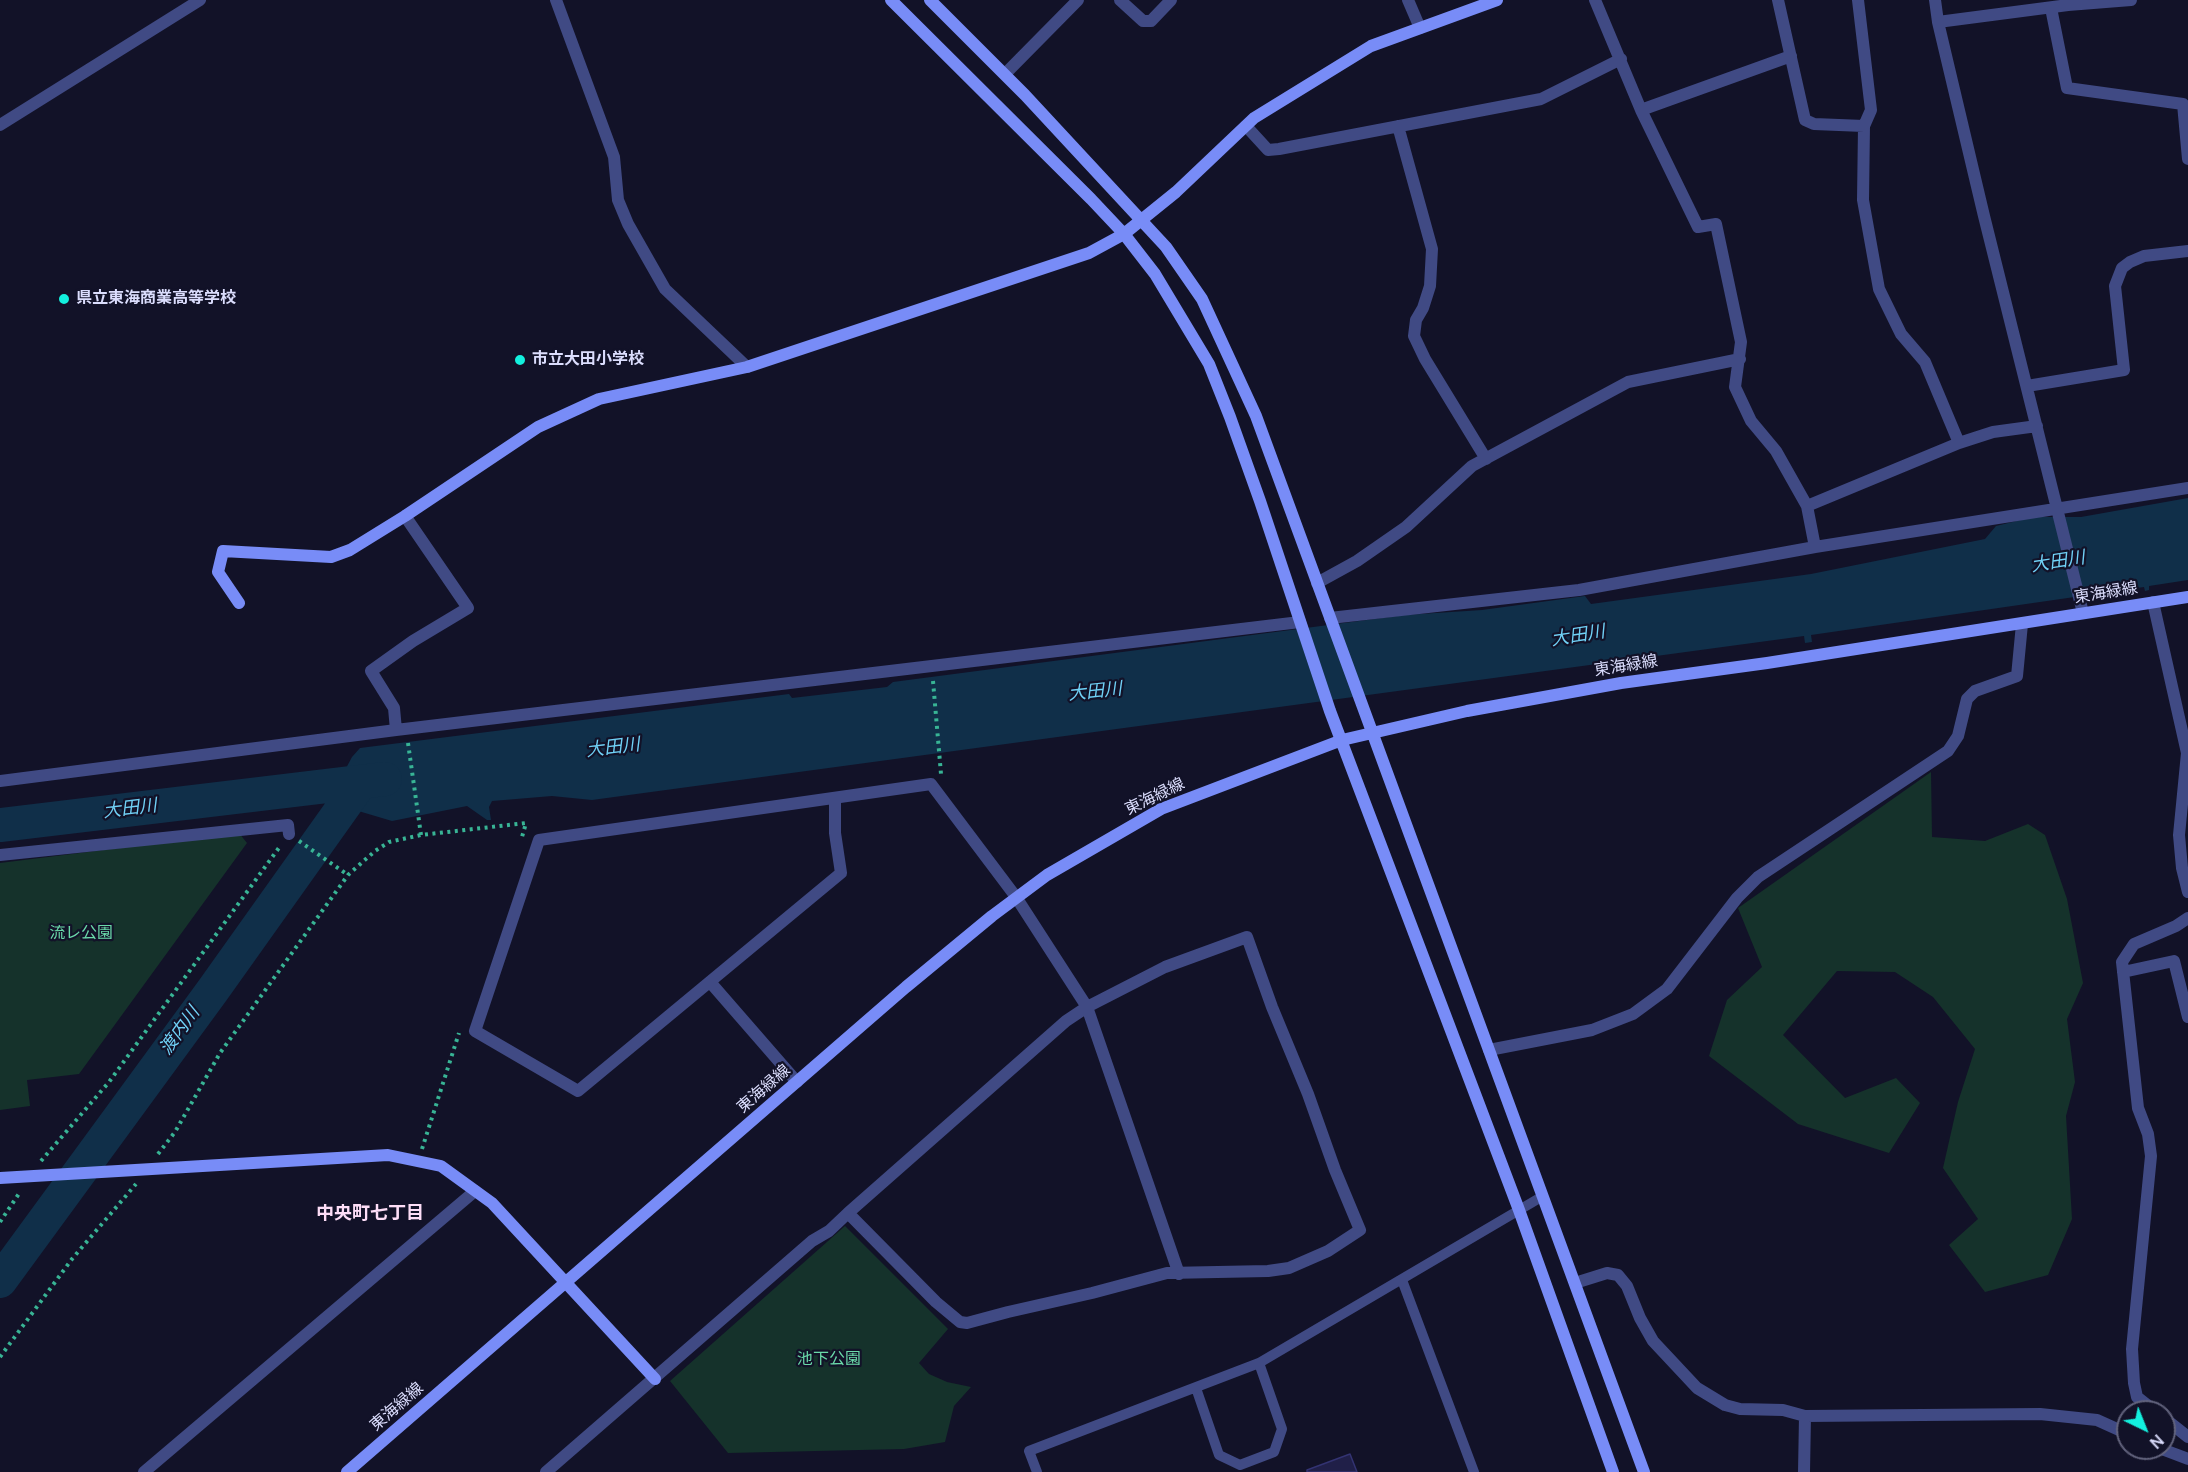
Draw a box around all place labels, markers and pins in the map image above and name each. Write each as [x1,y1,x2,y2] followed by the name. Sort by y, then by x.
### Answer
[76,289,236,309] place label: 県立東海商業高等学校
[57,292,71,306] marker: 県立東海商業高等学校
[532,350,644,370] place label: 市立大田小学校
[513,353,527,367] marker: 市立大田小学校

